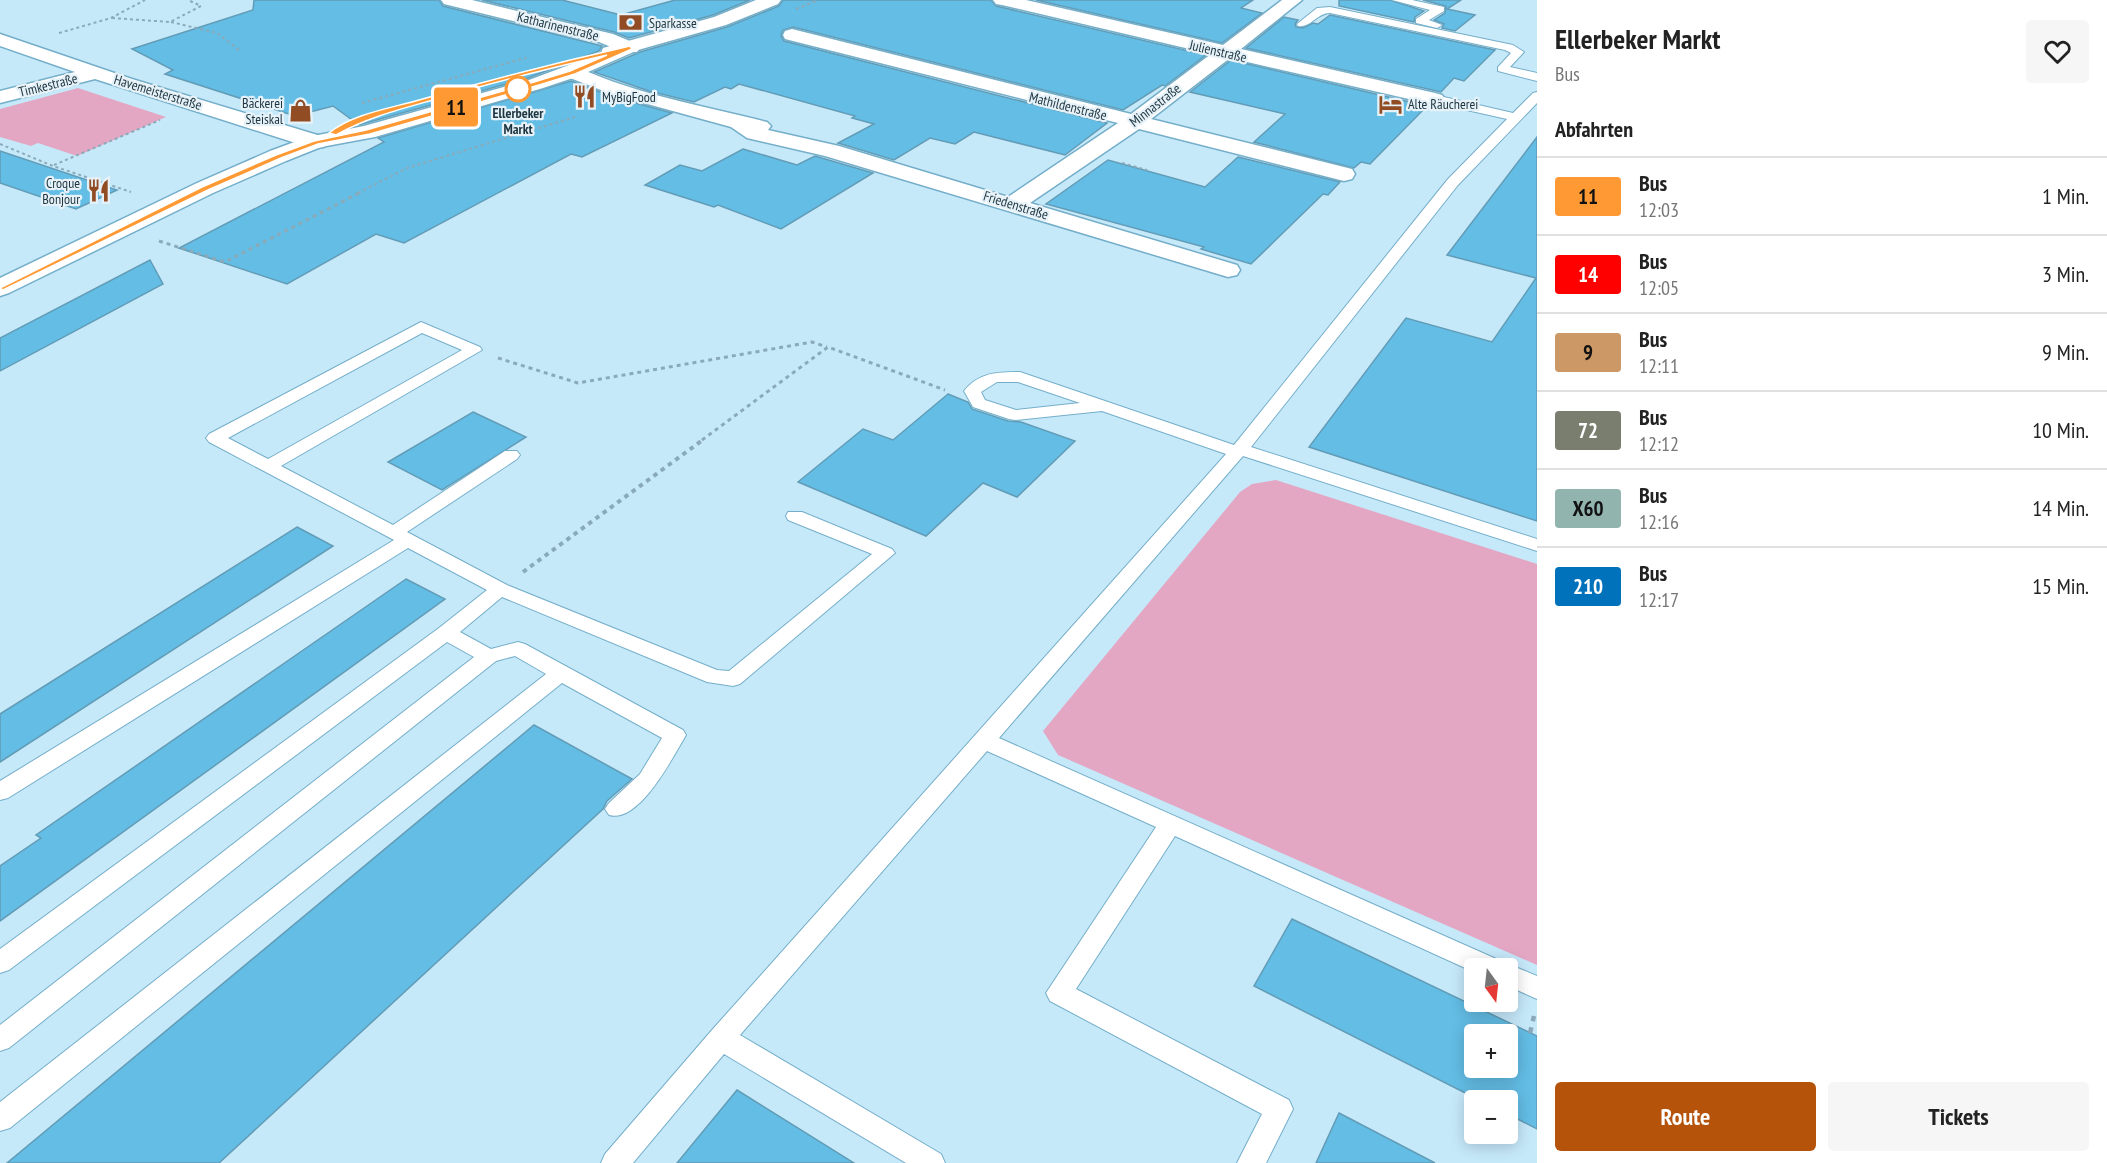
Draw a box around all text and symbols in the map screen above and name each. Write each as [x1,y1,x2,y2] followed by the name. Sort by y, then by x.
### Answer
[515,7,601,45] street label: Katharinenstraße
[618,10,644,36] bank icon: Sparkasse
[649,14,697,32] place label: Sparkasse
[1555,20,1720,57] text: Ellerbeker Markt
[2026,20,2089,83] button: heart
[1187,35,1249,66] street label: Julienstraße
[1555,61,1580,87] text: Bus
[17,69,80,101] street label: Timkestraße
[112,70,204,114] street label: Havemeisterstraße
[505,76,531,102] marker: Ellerbeker Markt
[1126,79,1185,131] street label: Minnastraße
[571,84,597,110] restaurant icon: MyBigFood
[429,88,483,126] line badge: 11
[602,88,656,106] place label: MyBigFood
[1027,88,1109,124] street label: Mathildenstraße
[1377,91,1403,117] hotel icon: Alte Räucherei
[242,94,284,128] place label: Bäckerei Steiskal
[446,94,466,121] text: 11
[1408,95,1478,113] place label: Alte Räucherei
[288,98,314,124] shop icon: Bäckerei Steiskal
[493,104,544,138] place label: Ellerbeker Markt
[1555,115,1633,143] text: Abfahrten
[1639,169,1667,197] text: Bus
[42,174,80,208] place label: Croque Bonjour
[85,178,111,204] restaurant icon: Croque Bonjour
[2042,182,2089,210] text: 1 Min.
[1578,183,1598,210] text: 11
[981,187,1051,223] street label: Friedenstraße
[1639,197,1679,223] text: 12:03
[1639,247,1667,275] text: Bus
[2042,260,2089,288] text: 3 Min.
[1578,261,1598,288] text: 14
[1639,275,1679,301] text: 12:05
[1639,325,1667,353] text: Bus
[2042,338,2089,366] text: 9 Min.
[1583,339,1593,366] text: 9
[1639,353,1679,379] text: 12:11
[1639,403,1667,431] text: Bus
[2032,416,2089,444] text: 10 Min.
[1578,417,1598,444] text: 72
[1639,431,1679,457] text: 12:12
[1639,481,1667,509] text: Bus
[2032,494,2089,522] text: 14 Min.
[1572,495,1604,522] text: X60
[1639,509,1679,535] text: 12:16
[1639,559,1667,587] text: Bus
[2032,572,2089,600] text: 15 Min.
[1573,573,1603,600] text: 210
[1639,587,1679,613] text: 12:17
[1464,958,1518,1012] north arrow
[1464,958,1518,1144] map controls
[1464,1024,1518,1078] button: +
[1555,1082,1816,1151] button: Route
[1828,1082,2089,1151] button: Tickets
[1464,1090,1518,1144] button: −

